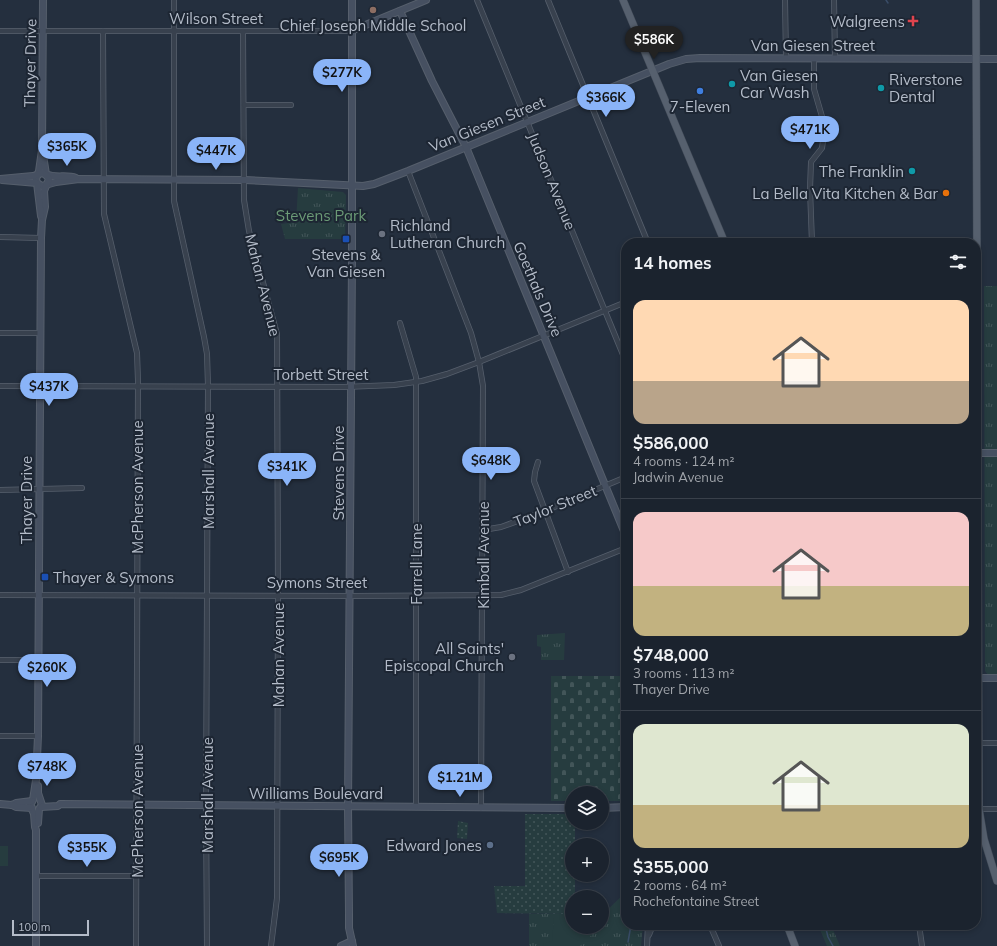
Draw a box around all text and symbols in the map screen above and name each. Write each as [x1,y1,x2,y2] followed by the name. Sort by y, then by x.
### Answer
[368,5,378,15] marker: Chief Joseph Middle School
[169,9,263,28] street label: Wilson Street
[830,12,905,31] place label: Walgreens
[280,16,466,35] place label: Chief Joseph Middle School
[908,16,918,26] marker: Walgreens
[20,19,40,107] street label: Thayer Drive
[626,26,682,60] pin: $586K
[634,31,674,47] text: $586K
[751,36,875,55] street label: Van Giesen Street
[314,59,370,93] pin: $277K
[322,64,362,80] text: $277K
[740,66,818,102] place label: Van Giesen Car Wash
[889,70,962,106] place label: Riverstone Dental
[727,79,737,89] marker: Van Giesen Car Wash
[876,83,886,93] marker: Riverstone Dental
[578,84,634,118] pin: $366K
[695,86,705,96] marker: 7-Eleven
[586,89,626,105] text: $366K
[426,92,548,156] street label: Van Giesen Street
[670,97,730,116] place label: 7-Eleven
[782,116,838,150] pin: $471K
[790,121,830,137] text: $471K
[524,129,580,233] street label: Judson Avenue
[39,133,95,167] pin: $365K
[188,137,244,171] pin: $447K
[47,138,87,154] text: $365K
[196,142,236,158] text: $447K
[819,162,904,181] place label: The Franklin
[907,166,917,176] marker: The Franklin
[752,184,939,203] place label: La Bella Vita Kitchen & Bar
[941,188,951,198] marker: La Bella Vita Kitchen & Bar
[276,206,366,225] park label: Stevens Park
[390,216,505,252] place label: Richland Lutheran Church
[377,229,387,239] marker: Richland Lutheran Church
[241,232,285,338] street label: Mahan Avenue
[341,234,351,244] marker: Stevens & Van Giesen
[509,238,567,340] street label: Goethals Drive
[307,245,385,281] place label: Stevens & Van Giesen
[947,251,969,273] icon: filters
[633,252,712,273] text: 14 homes
[765,326,837,398] icon: home
[274,365,368,384] street label: Torbett Street
[21,373,77,407] pin: $437K
[29,378,69,394] text: $437K
[199,413,218,529] street label: Marshall Avenue
[128,420,147,554] street label: McPherson Avenue
[329,426,348,520] street label: Stevens Drive
[633,432,709,453] text: $586,000
[463,447,519,481] pin: $648K
[471,452,511,468] text: $648K
[259,453,315,487] pin: $341K
[633,453,734,469] text: 4 rooms · 124 m²
[17,456,36,544] street label: Thayer Drive
[267,458,307,474] text: $341K
[633,469,724,485] text: Jadwin Avenue
[511,481,599,531] street label: Taylor Street
[474,501,493,609] street label: Kimball Avenue
[407,523,426,605] street label: Farrell Lane
[765,538,837,610] icon: home
[53,568,174,587] place label: Thayer & Symons
[40,572,50,582] marker: Thayer & Symons
[267,573,367,592] street label: Symons Street
[269,603,288,707] street label: Mahan Avenue
[385,639,504,675] place label: All Saints' Episcopal Church
[633,644,709,665] text: $748,000
[507,652,517,662] marker: All Saints' Episcopal Church
[19,654,75,688] pin: $260K
[27,659,67,675] text: $260K
[633,665,734,681] text: 3 rooms · 113 m²
[633,681,710,697] text: Thayer Drive
[198,737,217,853] street label: Marshall Avenue
[128,744,147,878] street label: McPherson Avenue
[765,750,837,822] icon: home
[19,753,75,787] pin: $748K
[27,758,67,774] text: $748K
[427,764,493,798] pin: $1.21M
[437,769,483,785] text: $1.21M
[249,784,383,803] street label: Williams Boulevard
[565,786,609,934] map controls
[565,786,609,830] button: layers
[59,834,115,868] pin: $355K
[386,836,482,855] place label: Edward Jones
[565,838,609,882] button: +
[67,839,107,855] text: $355K
[485,840,495,850] marker: Edward Jones
[311,844,367,878] pin: $695K
[319,849,359,865] text: $695K
[633,856,709,877] text: $355,000
[633,877,727,893] text: 2 rooms · 64 m²
[565,890,609,934] button: −
[633,893,759,909] text: Rochefontaine Street
[12,918,89,937] scale bar
[18,920,50,934] text: 100 m

